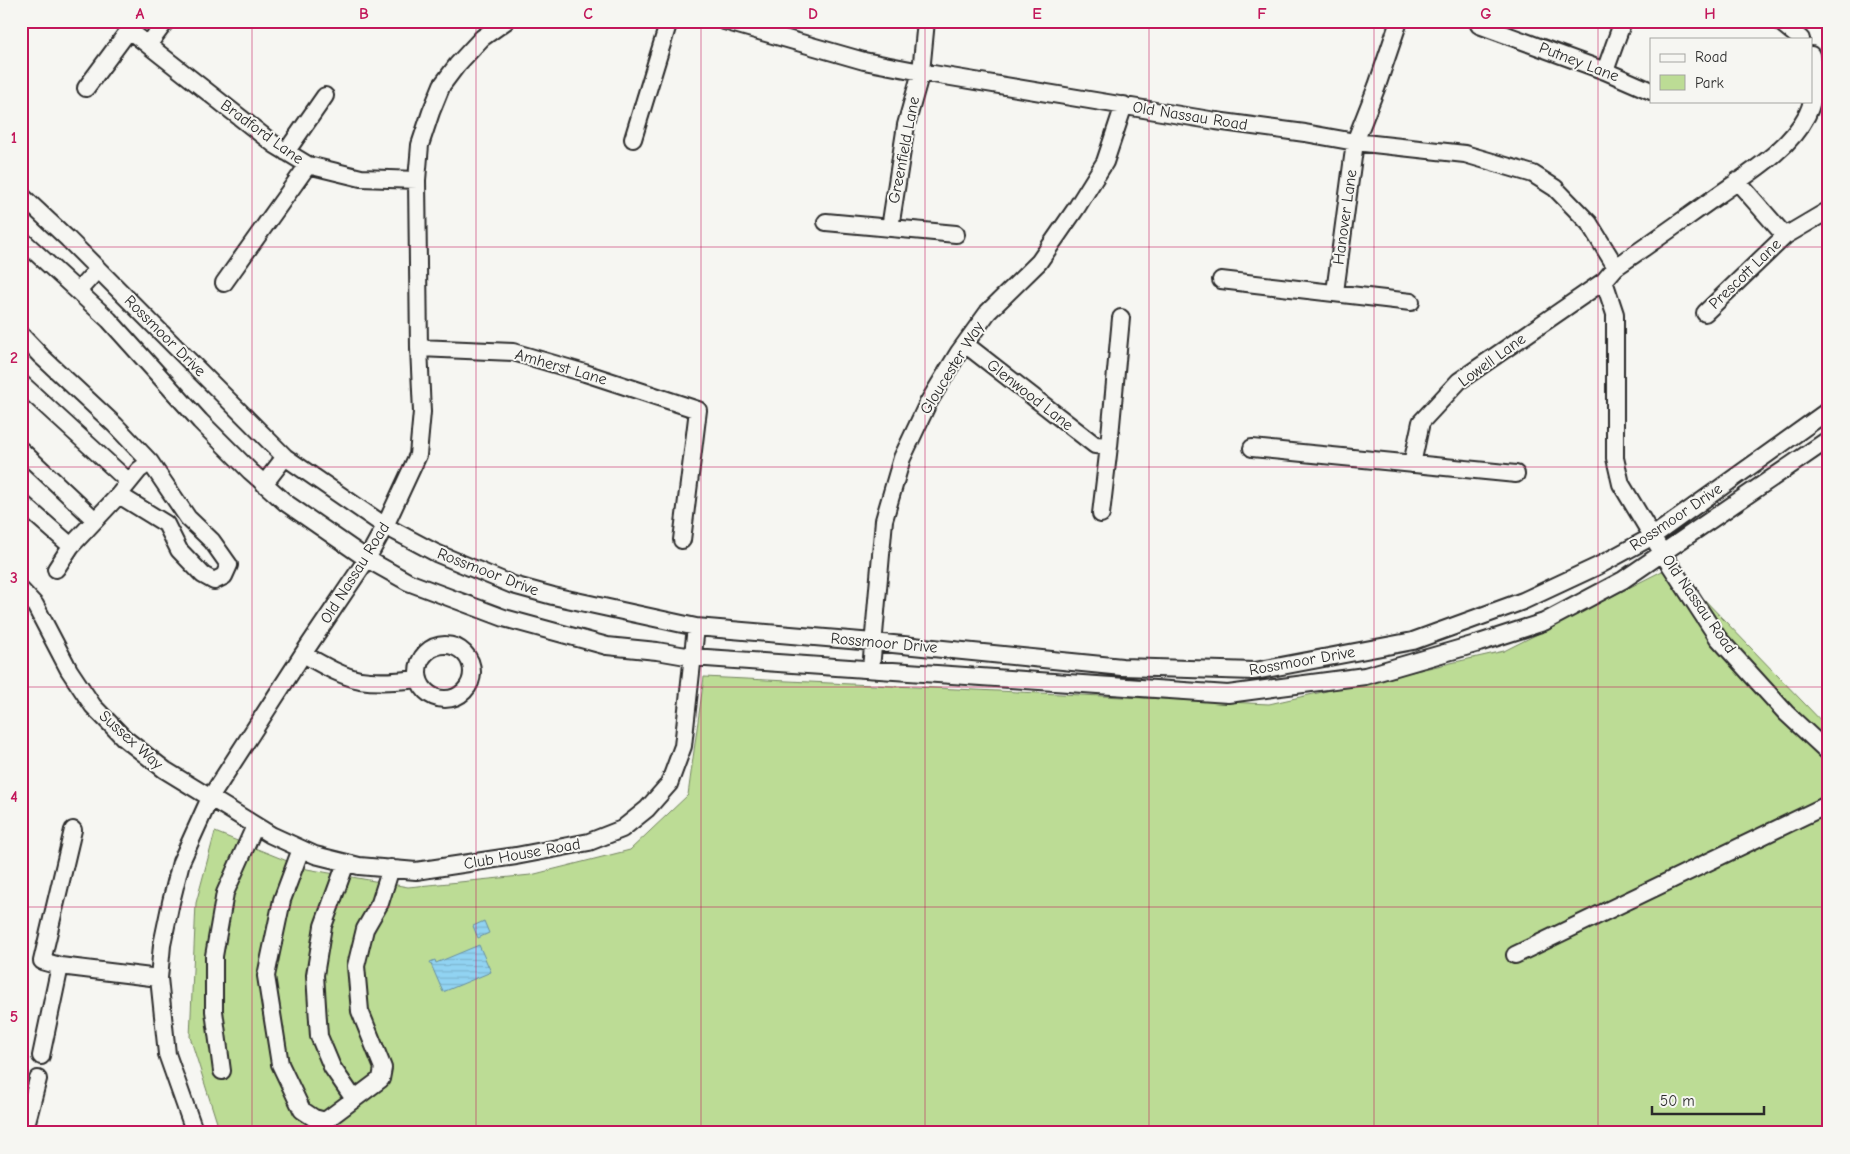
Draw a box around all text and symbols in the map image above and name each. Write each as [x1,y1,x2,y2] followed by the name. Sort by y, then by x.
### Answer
[136,5,145,23] text: A
[359,5,369,23] text: B
[583,5,593,23] text: C
[808,5,818,23] text: D
[1032,5,1042,23] text: E
[1257,5,1267,23] text: F
[1480,5,1492,23] text: G
[1704,5,1716,23] text: H
[1650,38,1812,102] legend
[1537,39,1621,85] street label: Putney Lane
[1695,48,1727,66] text: Road
[1695,74,1724,92] text: Park
[885,95,923,205] street label: Greenfield Lane
[217,96,307,168] street label: Bradford Lane
[1131,98,1249,134] street label: Old Nassau Road
[11,129,17,147] text: 1
[1329,168,1361,266] street label: Hanover Lane
[1705,235,1785,313] street label: Prescott Lane
[121,292,209,380] street label: Rossmoor Drive
[916,318,988,418] street label: Gloucester Way
[1455,330,1529,390] street label: Lowell Lane
[513,345,609,389] street label: Amherst Lane
[10,349,18,367] text: 2
[983,356,1077,434] street label: Glenwood Lane
[1626,480,1726,554] street label: Rossmoor Drive
[317,519,393,627] street label: Old Nassau Road
[435,544,541,600] street label: Rossmoor Drive
[1658,551,1740,657] street label: Old Nassau Road
[10,569,18,587] text: 3
[830,629,938,657] street label: Rossmoor Drive
[1248,643,1356,679] street label: Rossmoor Drive
[95,707,167,774] street label: Sussex Way
[10,788,18,806] text: 4
[462,835,582,873] street label: Club House Road
[10,1008,18,1026] text: 5
[1652,1084,1765,1116] scale bar
[1660,1092,1695,1110] text: 50 m

